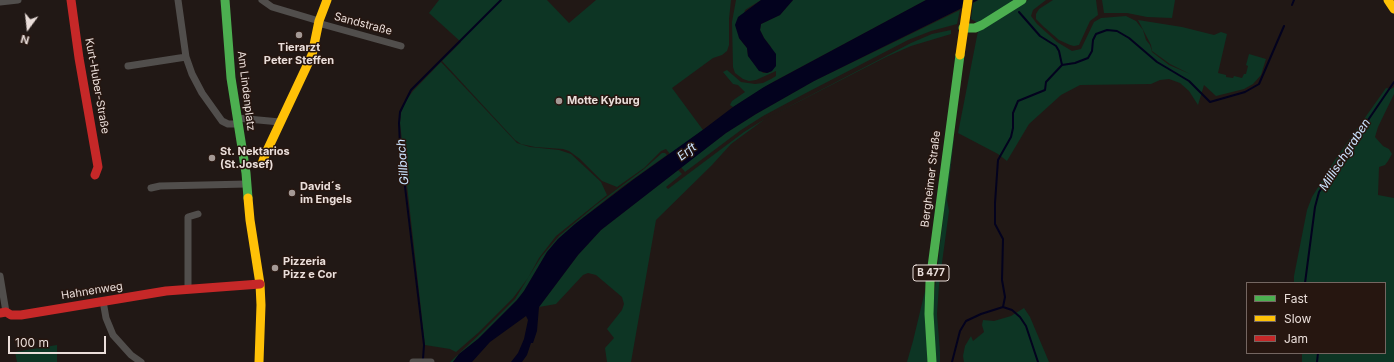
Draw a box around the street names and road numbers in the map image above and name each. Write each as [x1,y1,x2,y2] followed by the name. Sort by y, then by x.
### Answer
[333,10,393,38] street label: Sandstraße
[82,37,112,135] street label: Kurt-Huber-Straße
[235,50,257,132] street label: Am Lindenplatz
[919,130,943,228] street label: Bergheimer Straße
[913,265,949,281] road number: B 477
[60,280,124,302] street label: Hahnenweg

